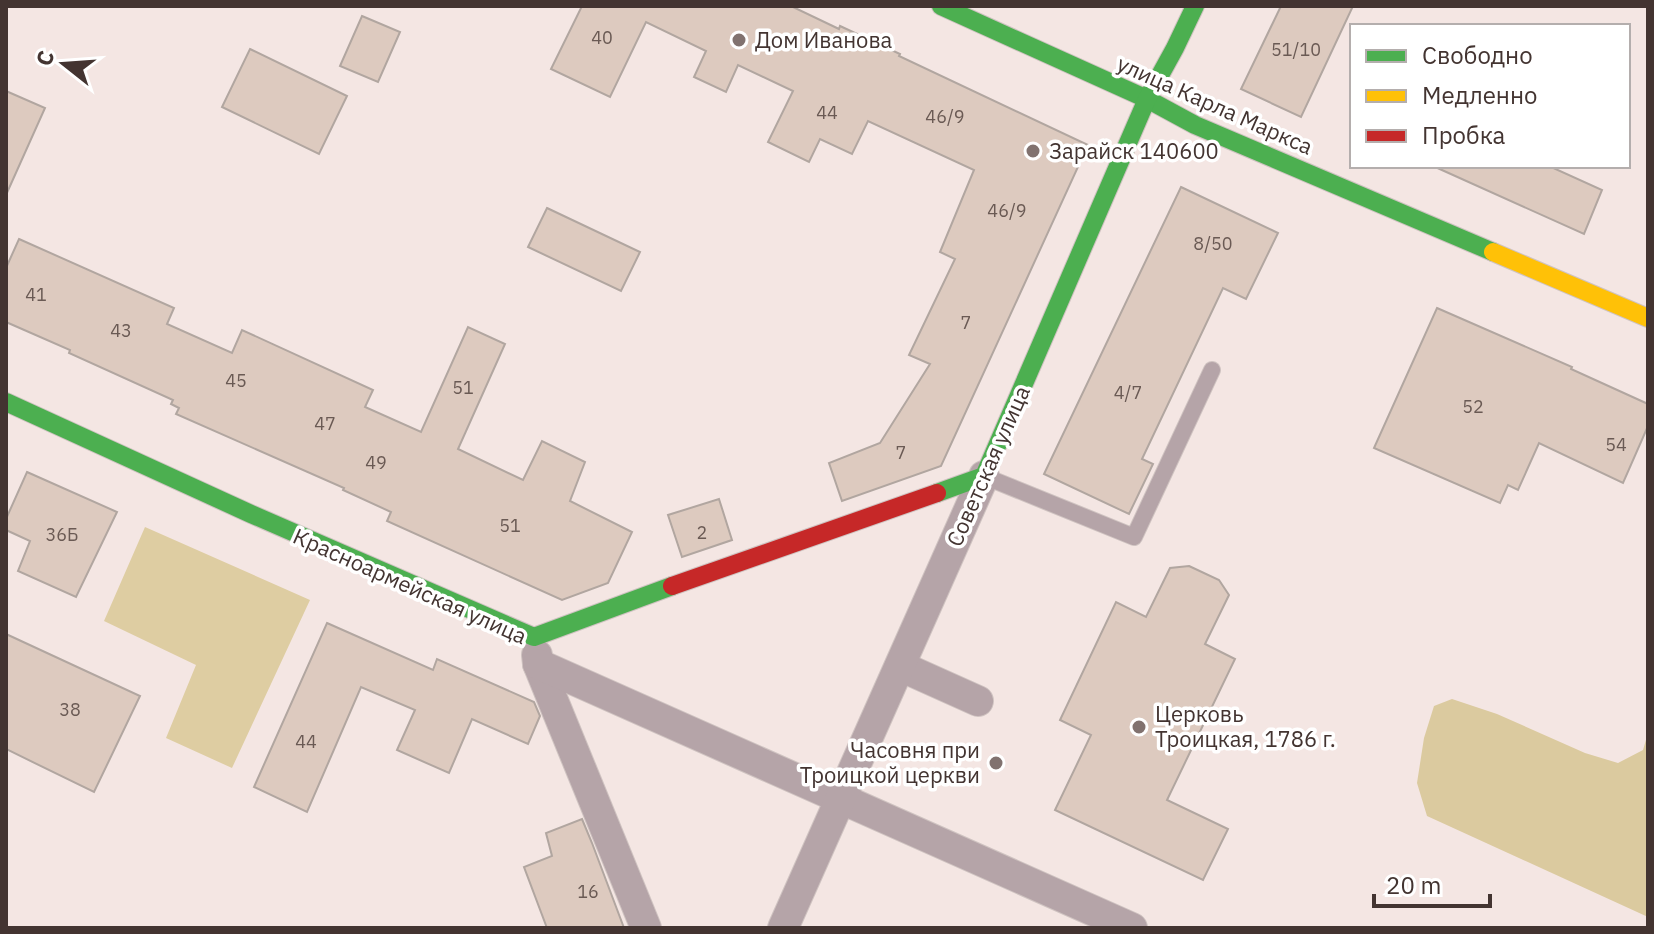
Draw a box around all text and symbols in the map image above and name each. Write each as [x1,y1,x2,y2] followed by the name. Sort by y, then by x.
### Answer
[24,24,104,104] north arrow
[1350,24,1630,168] legend
[755,25,893,54] place label: Дом Иванова
[591,26,613,49] house number: 40
[730,31,748,49] marker: Дом Иванова
[1271,38,1321,61] house number: 51/10
[1422,39,1533,71] text: Свободно
[28,47,60,69] text: С
[1113,48,1318,161] street label: улица Карла Маркса
[1422,79,1538,111] text: Медленно
[816,101,838,124] house number: 44
[925,105,965,128] house number: 46/9
[1422,119,1506,151] text: Пробка
[1049,136,1219,165] place label: Зарайск 140600
[1024,142,1042,160] marker: Зарайск 140600
[987,199,1027,222] house number: 46/9
[1193,232,1233,255] house number: 8/50
[25,283,47,306] house number: 41
[961,311,971,334] house number: 7
[110,319,132,342] house number: 43
[225,369,247,392] house number: 45
[452,376,474,399] house number: 51
[939,381,1036,551] street label: Советская улица
[1114,381,1142,404] house number: 4/7
[1462,395,1484,418] house number: 52
[314,412,336,435] house number: 47
[1605,433,1627,456] house number: 54
[896,441,906,464] house number: 7
[365,451,387,474] house number: 49
[499,514,521,537] house number: 51
[289,521,532,650] street label: Красноармейская улица
[697,521,707,544] house number: 2
[45,523,79,546] house number: 36Б
[59,698,81,721] house number: 38
[1155,699,1336,753] place label: Церковь Троицкая, 1786 г.
[1130,718,1148,736] marker: Церковь Троицкая, 1786 г.
[295,730,317,753] house number: 44
[800,735,980,789] place label: Часовня при Троицкой церкви
[987,754,1005,772] marker: Часовня при Троицкой церкви
[1374,858,1490,908] scale bar
[1386,869,1441,901] text: 20 m
[577,880,599,903] house number: 16

